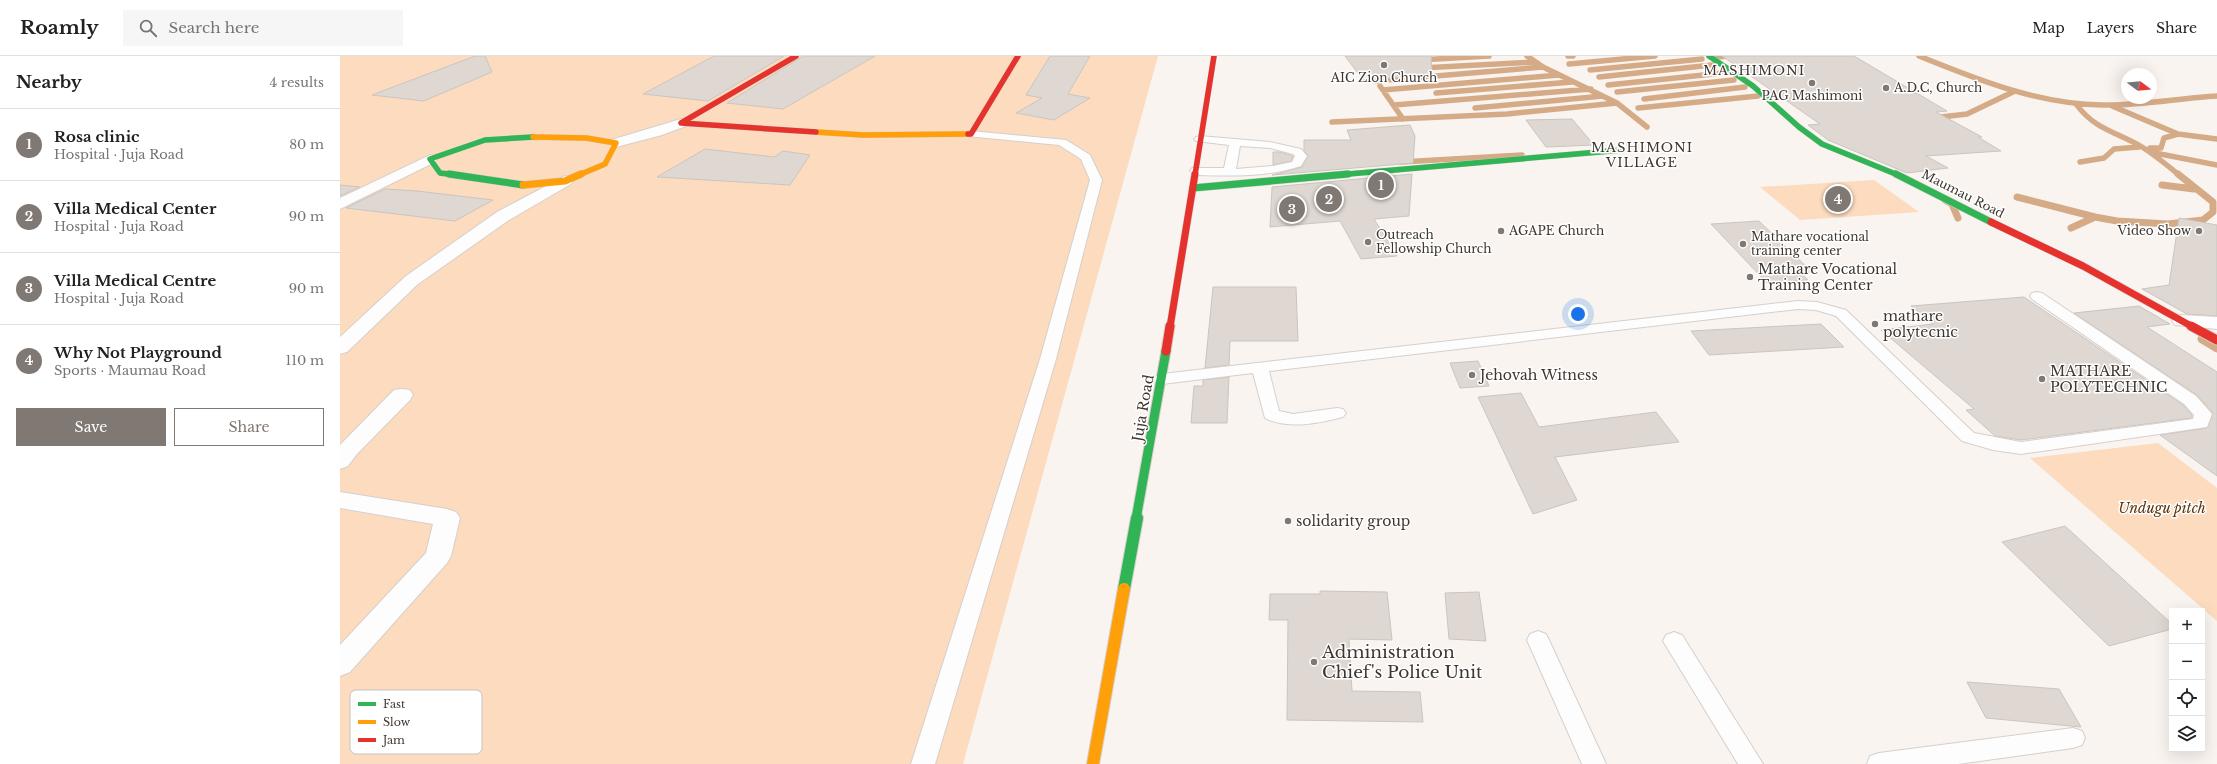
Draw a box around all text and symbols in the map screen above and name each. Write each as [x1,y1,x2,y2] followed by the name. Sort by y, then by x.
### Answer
[123,10,403,46] search box
[20,16,99,39] text: Roamly
[137,17,159,39] icon: search
[169,18,259,37] text: Search here
[2032,19,2065,37] text: Map
[2087,19,2134,37] text: Layers
[2156,19,2197,37] text: Share
[1379,60,1389,70] marker: AIC Zion Church
[1703,62,1805,79] district label: MASHIMONI
[2121,68,2157,104] north arrow
[1330,70,1437,85] place label: AIC Zion Church
[16,72,82,93] text: Nearby
[270,74,324,91] text: 4 results
[1807,78,1817,88] marker: PAG Mashimoni
[1893,80,1982,95] place label: A.D.C, Church
[1881,83,1891,93] marker: A.D.C, Church
[1762,88,1862,103] place label: PAG Mashimoni
[54,127,140,146] text: Rosa clinic
[26,136,32,153] text: 1
[289,136,324,153] text: 80 m
[1591,139,1693,171] district label: MASHIMONI VILLAGE
[54,146,184,163] text: Hospital · Juja Road
[1919,166,2007,221] street label: Maumau Road
[1368,170,1394,200] pin: 1
[1316,184,1342,214] pin: 2
[1825,184,1851,214] pin: 4
[1279,194,1305,224] pin: 3
[54,199,216,218] text: Villa Medical Center
[25,208,33,225] text: 2
[289,208,324,225] text: 90 m
[54,218,184,235] text: Hospital · Juja Road
[1508,223,1604,238] place label: AGAPE Church
[2117,223,2192,238] place label: Video Show
[1496,226,1506,236] marker: AGAPE Church
[2194,226,2204,236] marker: Video Show
[1376,227,1492,256] place label: Outreach Fellowship Church
[1751,229,1869,258] place label: Mathare vocational training center
[1363,237,1373,247] marker: Outreach Fellowship Church
[1738,239,1748,249] marker: Mathare vocational training center
[1758,260,1898,294] place label: Mathare Vocational Training Center
[54,271,216,290] text: Villa Medical Centre
[1745,272,1755,282] marker: Mathare Vocational Training Center
[25,280,33,297] text: 3
[289,280,324,297] text: 90 m
[54,290,184,307] text: Hospital · Juja Road
[1568,304,1588,324] your location
[1883,307,1958,341] place label: mathare polytecnic
[1870,319,1880,329] marker: mathare polytecnic
[54,343,222,362] text: Why Not Playground
[25,352,33,369] text: 4
[285,352,324,369] text: 110 m
[54,362,206,379] text: Sports · Maumau Road
[2050,362,2167,396] place label: MATHARE POLYTECHNIC
[1478,366,1598,384] place label: Jehovah Witness
[1467,370,1477,380] marker: Jehovah Witness
[1128,373,1158,445] street label: Juja Road
[2037,374,2047,384] marker: MATHARE POLYTECHNIC
[16,408,166,446] button: Save
[174,408,324,446] button: Share
[2118,499,2206,517] park label: Undugu pitch
[1296,512,1410,530] place label: solidarity group
[1283,516,1293,526] marker: solidarity group
[2169,608,2205,752] map controls
[2169,608,2205,644] button: +
[1321,642,1483,683] place label: Administration Chief's Police Unit
[2169,644,2205,680] button: −
[1309,657,1319,667] marker: Administration Chief's Police Unit
[2169,680,2205,716] button: locate
[350,690,482,754] legend
[383,697,406,711] text: Fast
[383,715,411,729] text: Slow
[2169,716,2205,752] button: layers
[381,733,405,747] text: Jam

